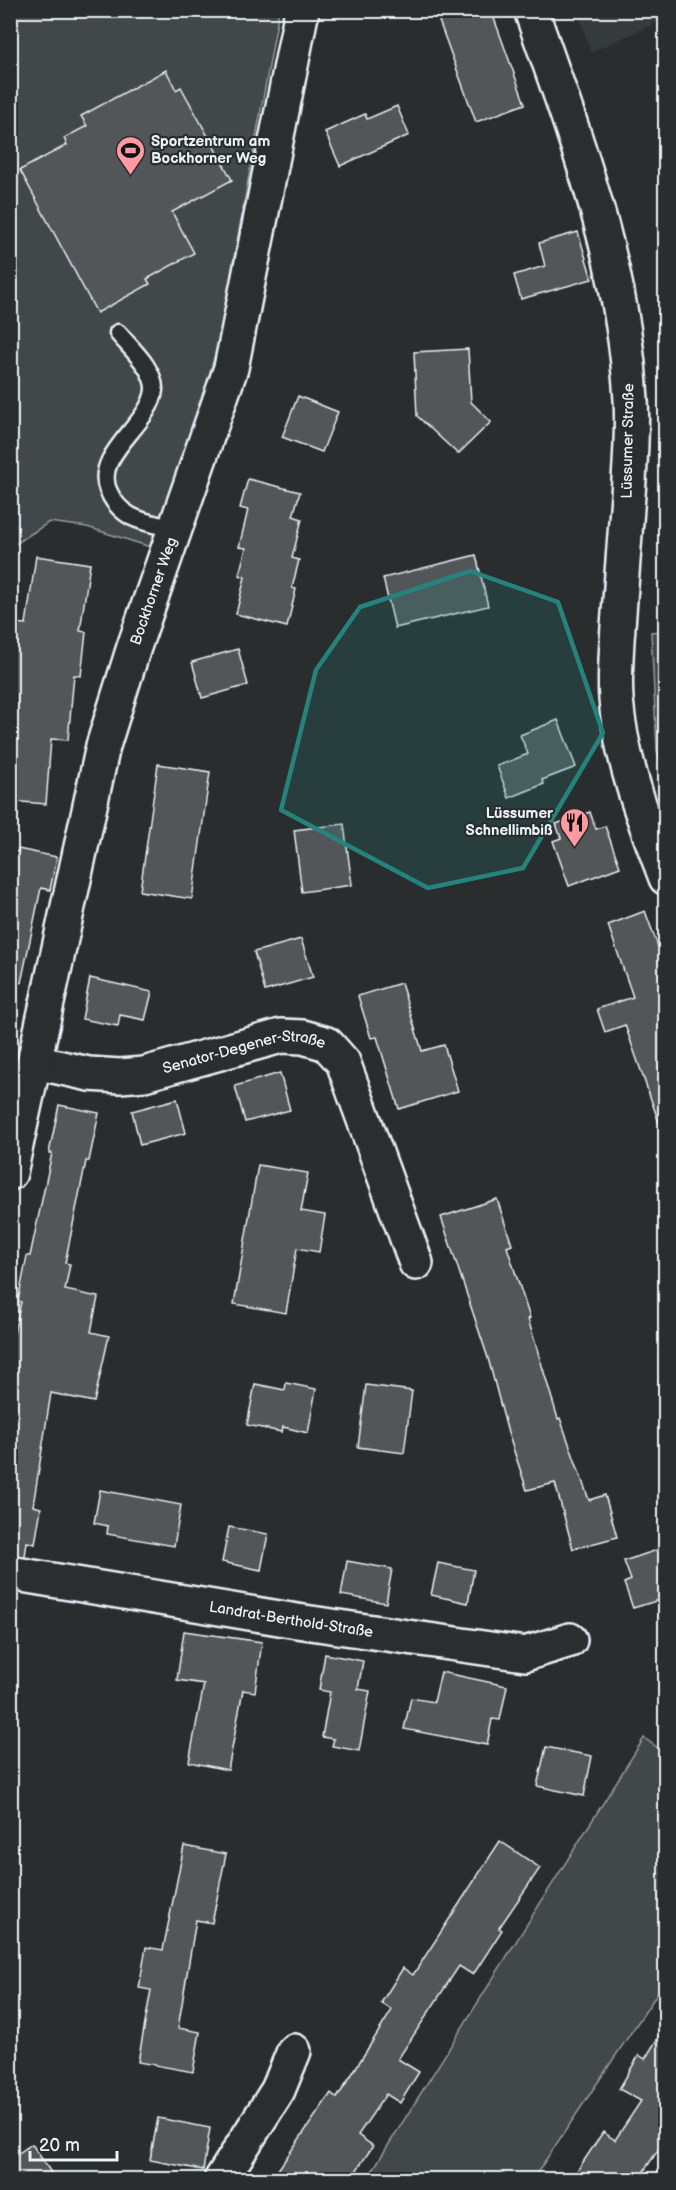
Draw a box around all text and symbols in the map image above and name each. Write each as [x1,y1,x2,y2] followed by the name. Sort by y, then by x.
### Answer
[151,132,270,168] place label: Sportzentrum am Bockhorner Weg
[114,134,146,176] sports icon: Sportzentrum am Bockhorner Weg
[617,383,639,499] street label: Lüssumer Straße
[126,535,181,648] street label: Bockhorner Weg
[466,804,554,840] place label: Lüssumer Schnellimbiß
[558,806,590,848] restaurant icon: Lüssumer Schnellimbiß
[160,1027,328,1078] street label: Senator-Degener-Straße
[208,1597,375,1641] street label: Landrat-Berthold-Straße
[30,2124,117,2162] scale bar
[39,2135,80,2156] text: 20 m

